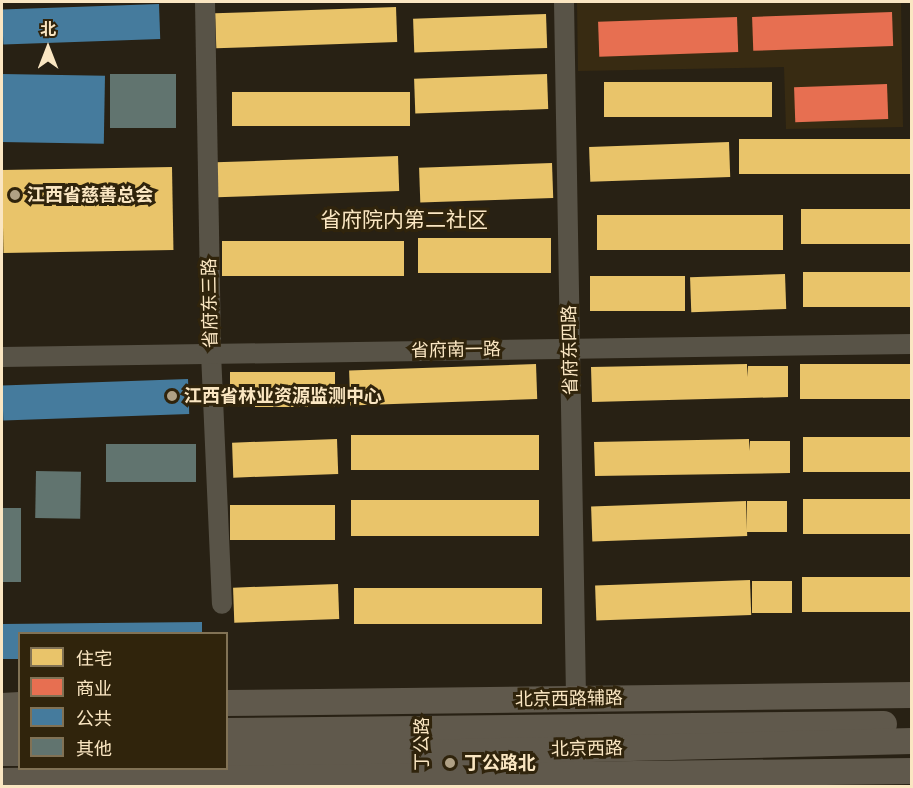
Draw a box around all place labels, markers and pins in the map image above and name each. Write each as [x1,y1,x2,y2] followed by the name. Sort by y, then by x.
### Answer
[27,184,153,206] place label: 江西省慈善总会
[8,188,22,202] marker: 江西省慈善总会
[184,385,382,407] place label: 江西省林业资源监测中心
[165,389,179,403] marker: 江西省林业资源监测中心
[464,752,536,774] place label: 丁公路北
[441,754,459,772] marker: 丁公路北

